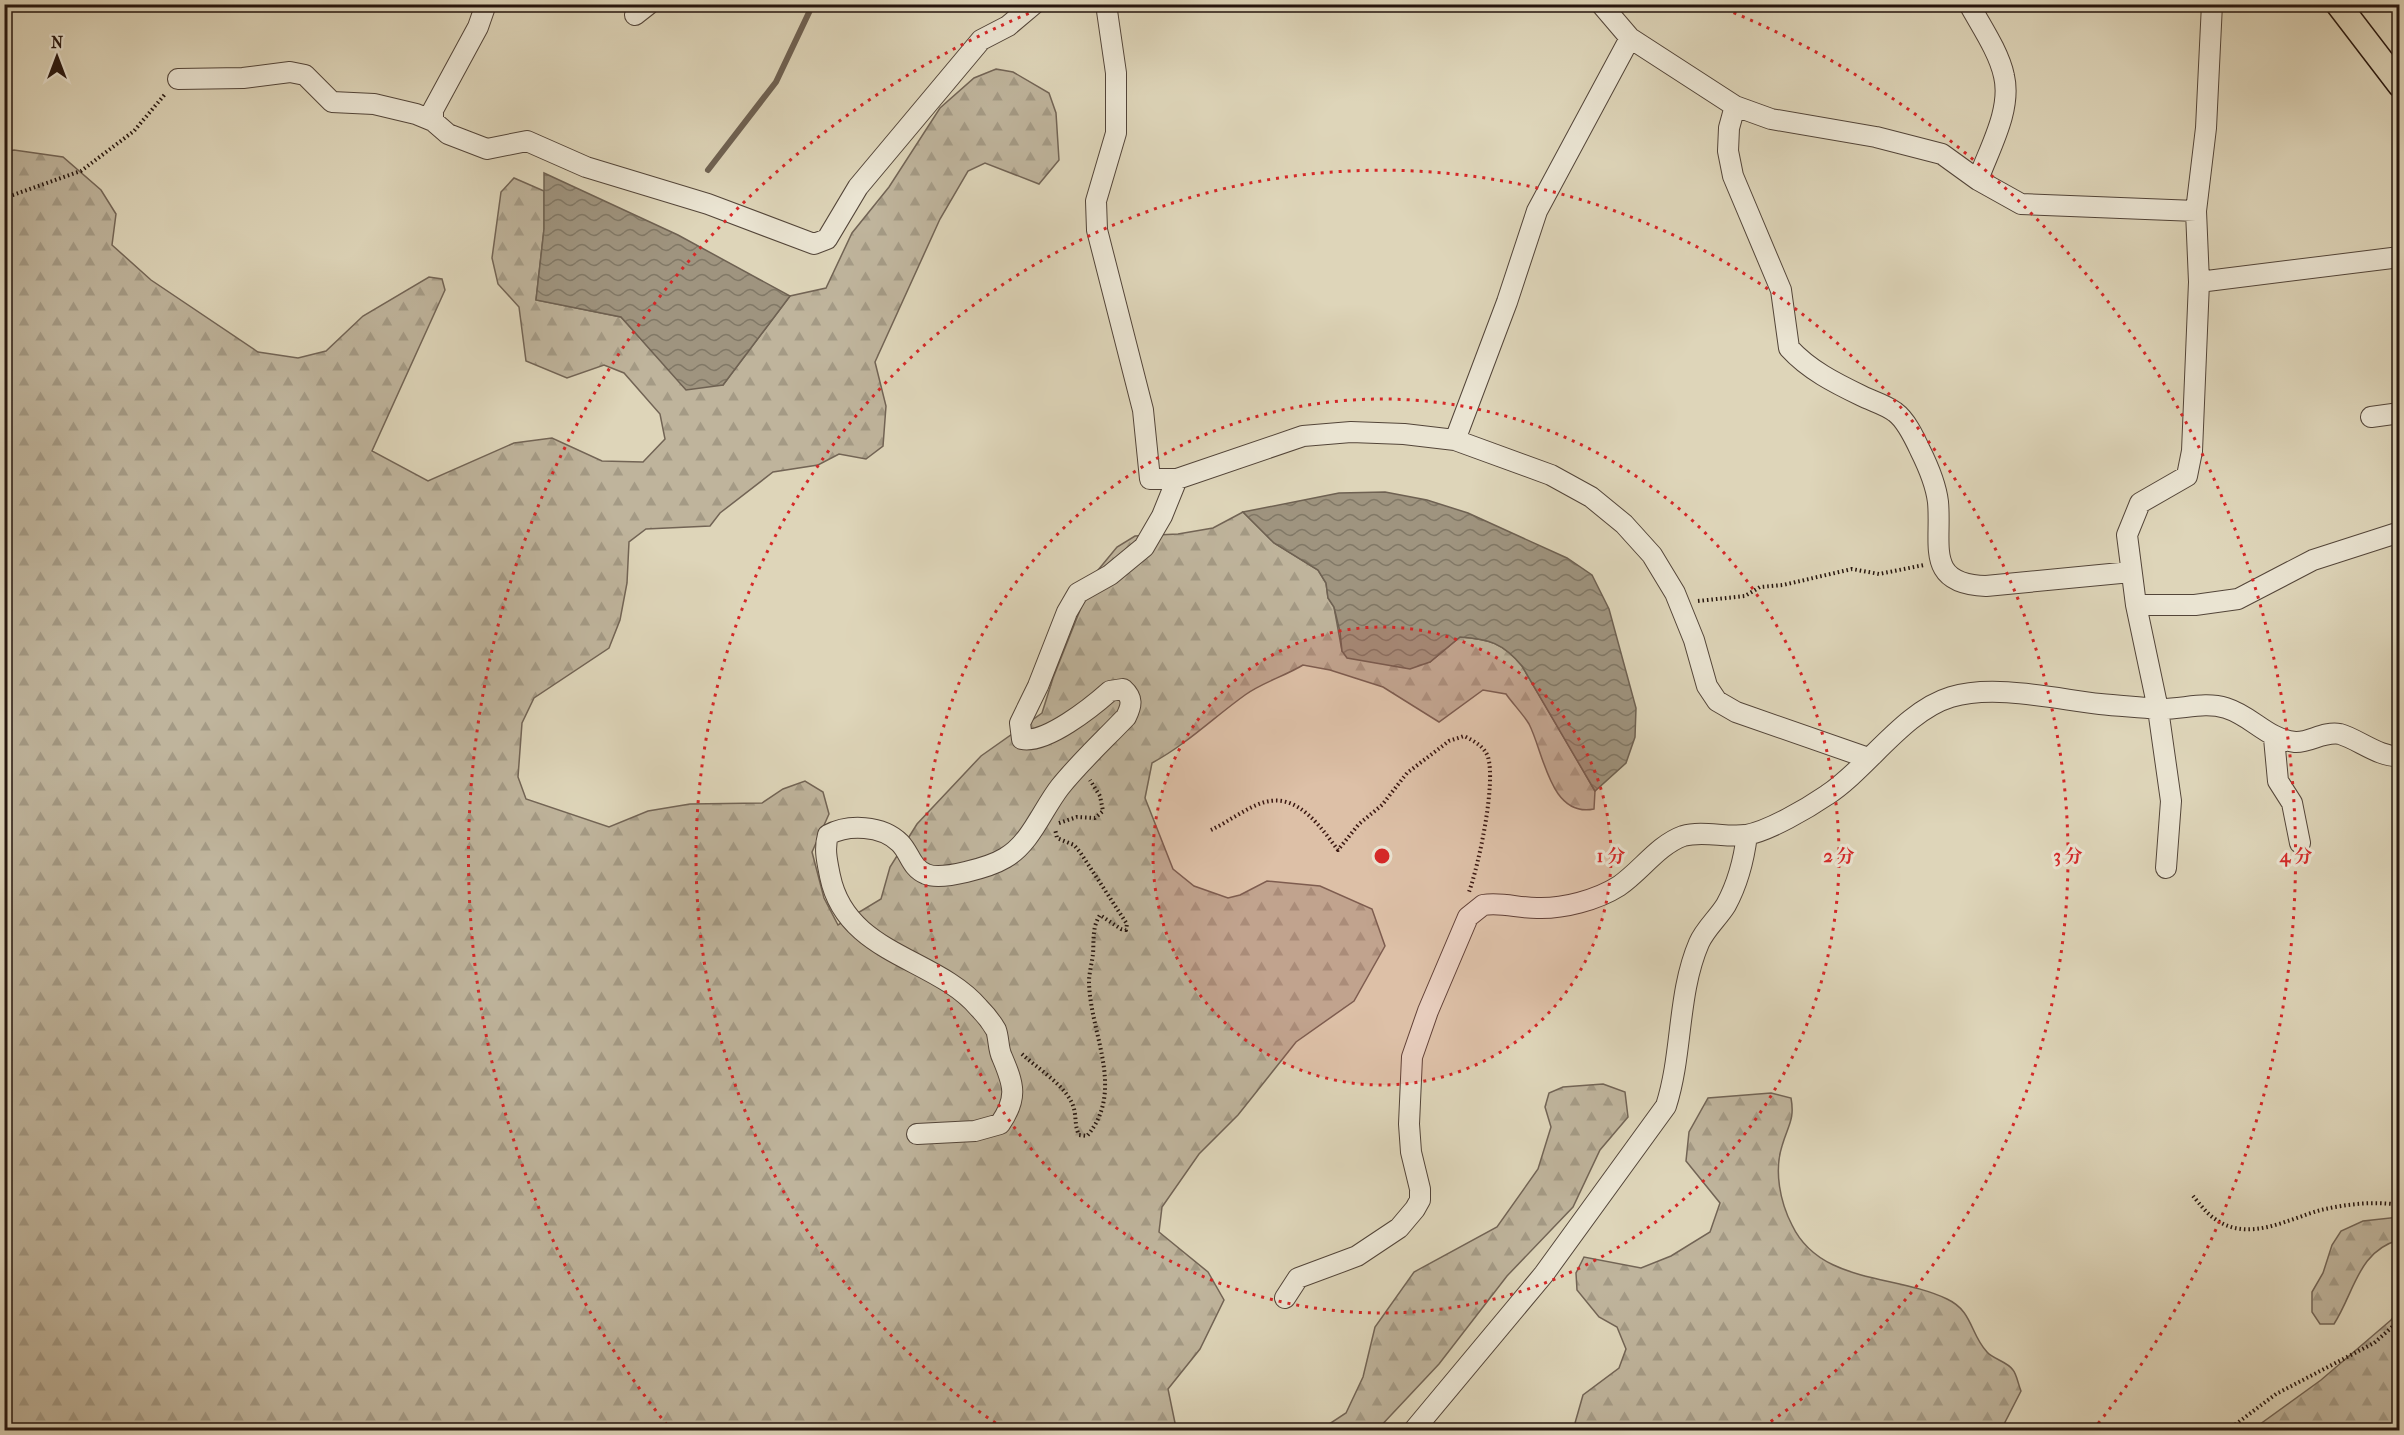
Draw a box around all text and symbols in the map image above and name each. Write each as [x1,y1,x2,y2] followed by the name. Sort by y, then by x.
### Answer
[27,27,87,87] north arrow
[51,33,64,52] text: N
[1372,846,1392,866] centre of rings
[1597,846,1625,867] text: 1 分
[1823,846,1855,867] text: 2 分
[2053,846,2083,867] text: 3 分
[2279,846,2312,867] text: 4 分

